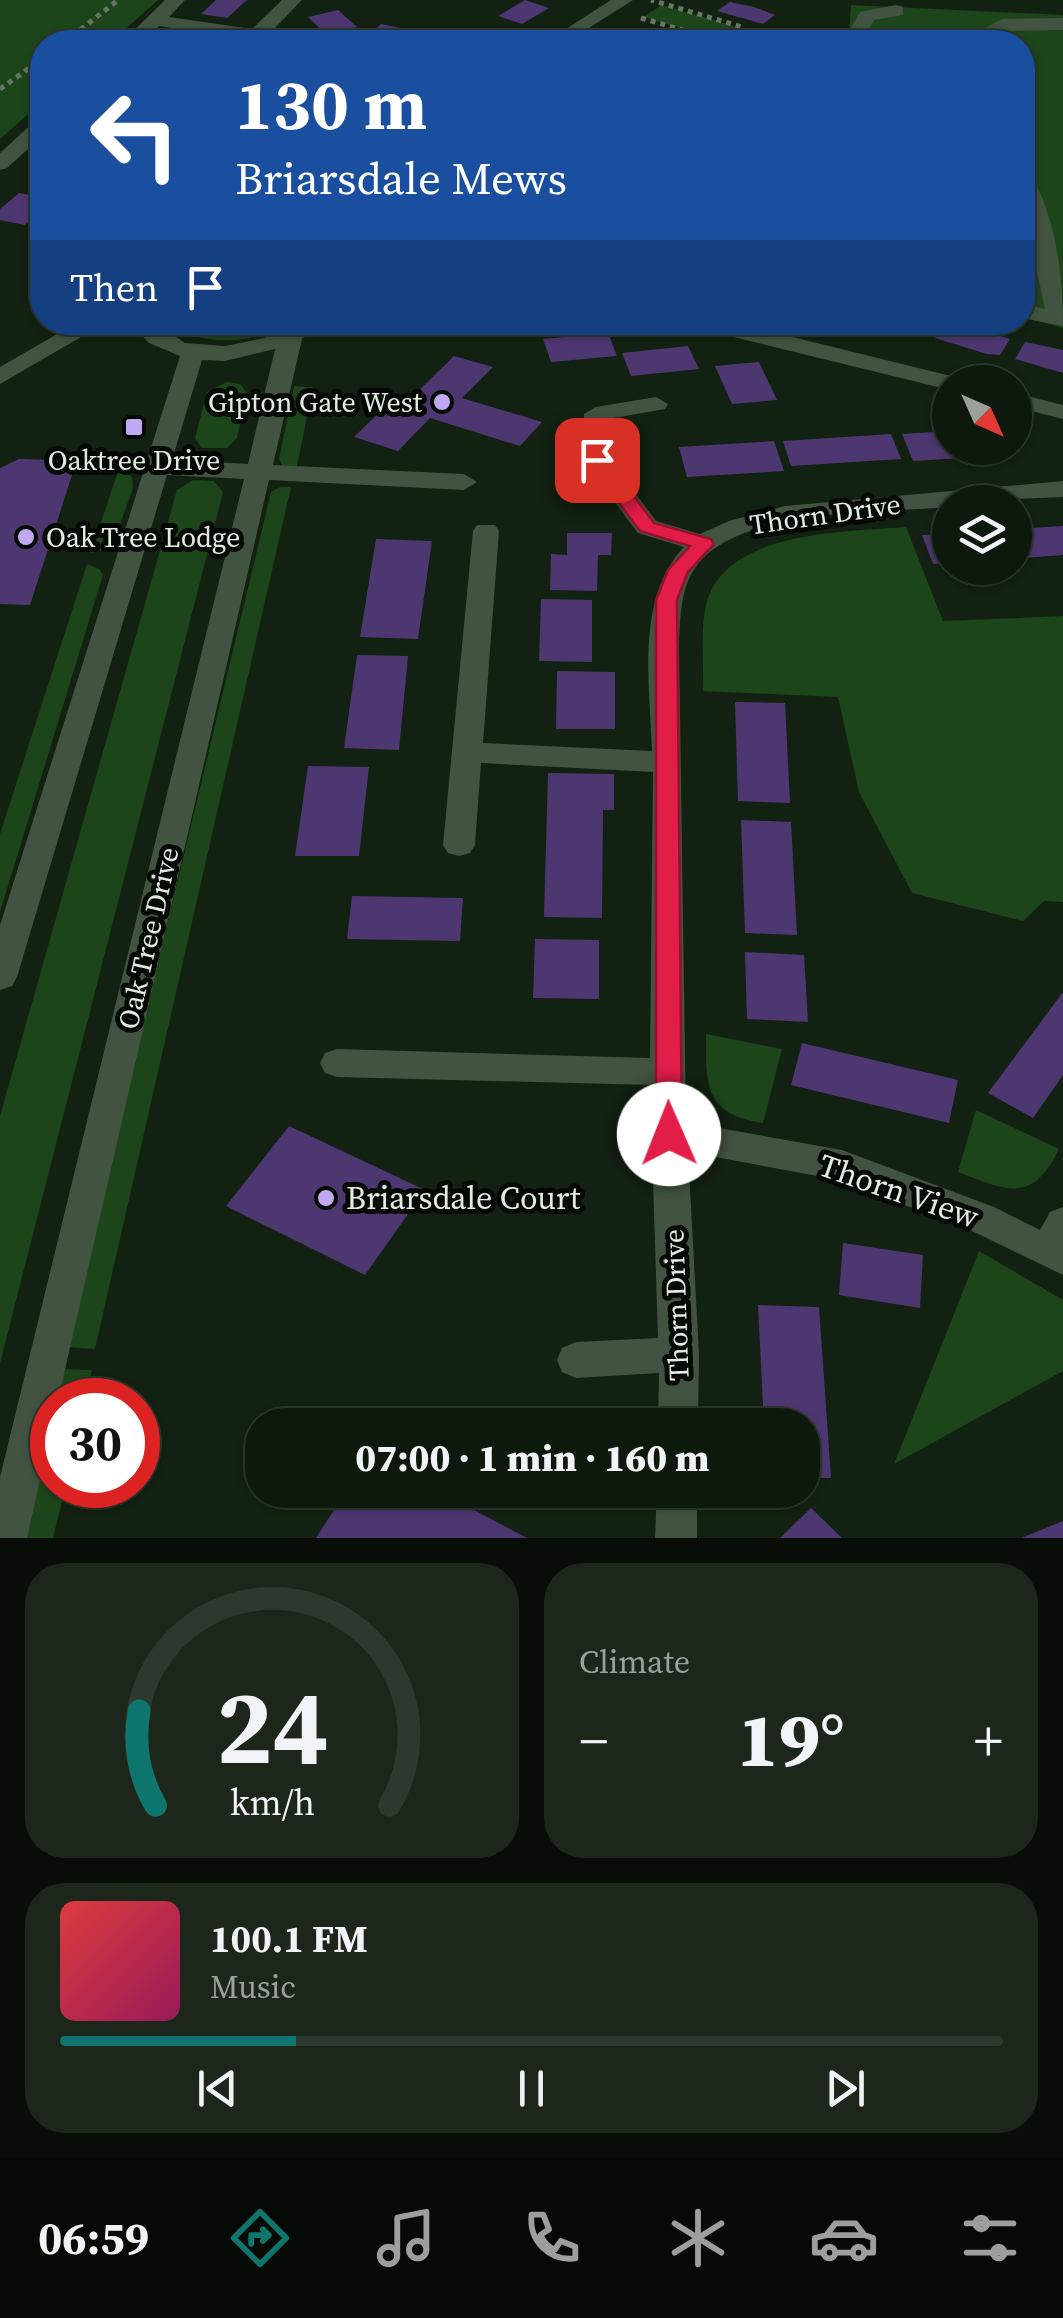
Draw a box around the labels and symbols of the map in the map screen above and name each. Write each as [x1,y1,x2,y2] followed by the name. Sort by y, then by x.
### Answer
[932,365,1032,465] north arrow
[208,383,423,421] place label: Gipton Gate West
[431,391,453,413] marker: Gipton Gate West
[123,416,145,438] marker: Oaktree Drive
[555,418,640,503] pin
[48,441,220,479] place label: Oaktree Drive
[747,485,903,543] street label: Thorn Drive
[46,518,240,556] place label: Oak Tree Lodge
[15,526,37,548] marker: Oak Tree Lodge
[109,843,187,1033] street label: Oak Tree Drive
[617,1082,721,1186] position arrow
[813,1143,985,1239] street label: Thorn View
[346,1176,581,1220] place label: Briarsdale Court
[315,1187,337,1209] marker: Briarsdale Court
[654,1228,698,1382] street label: Thorn Drive
[30,1378,160,1508] speed limit sign: 30

